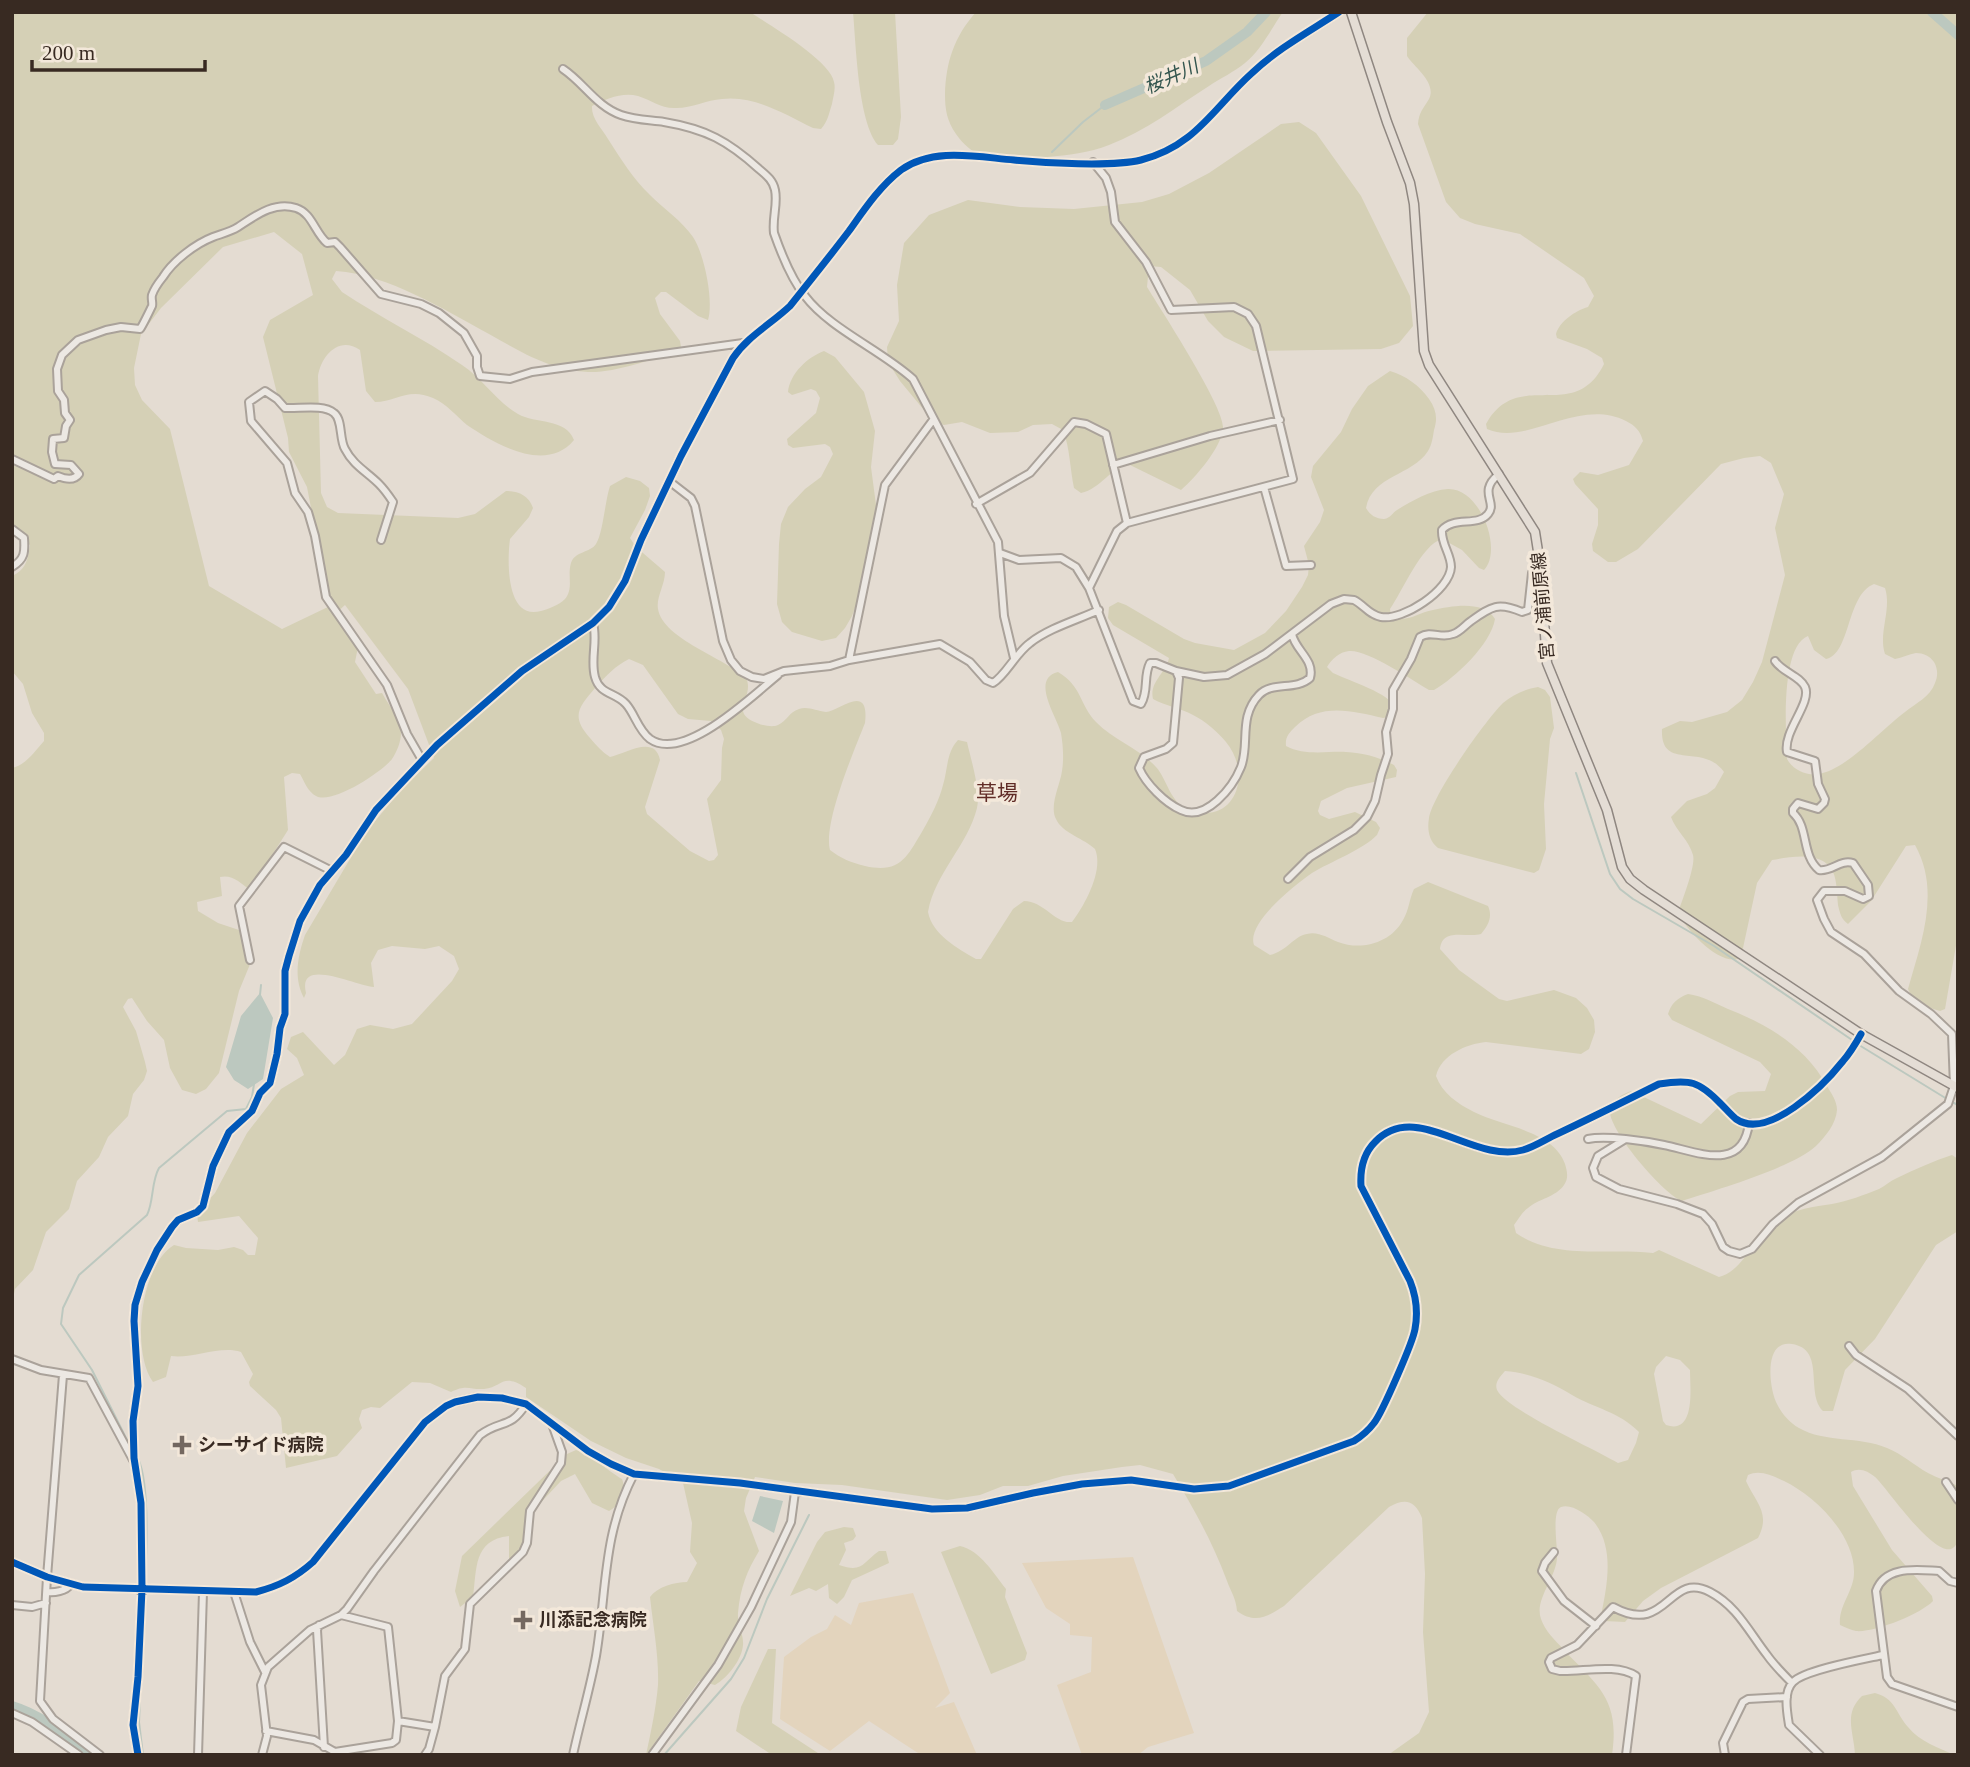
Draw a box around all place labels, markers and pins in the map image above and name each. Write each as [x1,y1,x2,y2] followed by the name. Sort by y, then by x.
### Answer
[172,1435,192,1455] marker: シーサイド病院
[198,1435,324,1455] place label: シーサイド病院
[513,1610,533,1630] marker: 川添記念病院
[539,1610,647,1630] place label: 川添記念病院

